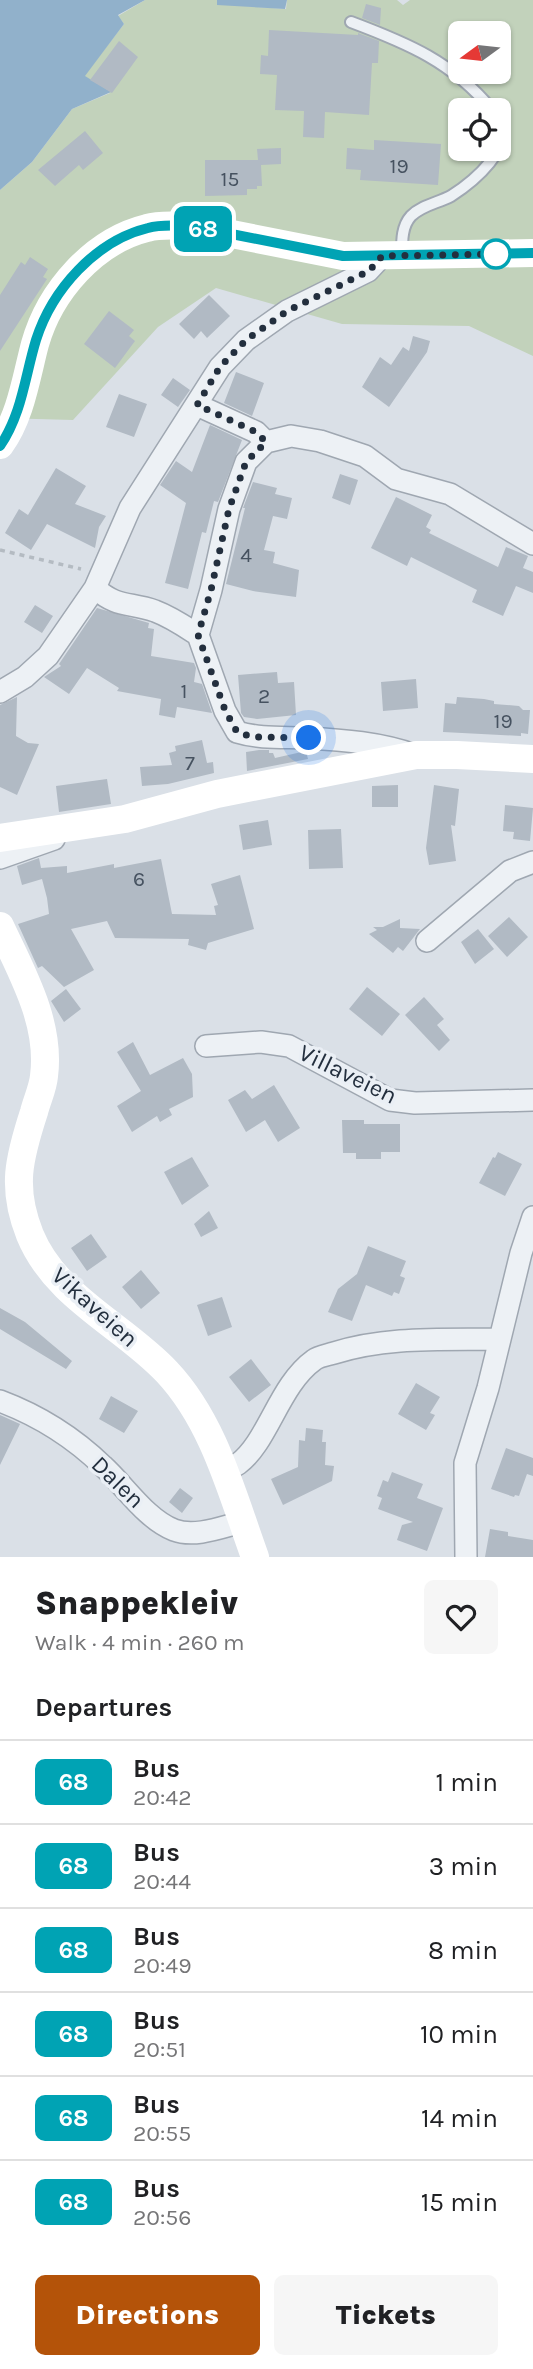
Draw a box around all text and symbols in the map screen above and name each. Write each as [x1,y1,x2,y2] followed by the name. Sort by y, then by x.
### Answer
[448,21,511,84] north arrow
[448,21,511,161] map controls
[448,98,511,161] button: locate
[389,154,409,178] house number: 19
[221,167,239,191] house number: 15
[172,206,234,252] line badge: 68
[188,215,218,243] text: 68
[481,239,511,269] unlabelled marker
[240,543,252,567] house number: 4
[181,679,187,703] house number: 1
[258,684,270,708] house number: 2
[493,709,513,733] house number: 19
[291,720,326,755] your location
[185,751,195,775] house number: 7
[133,867,145,891] house number: 6
[294,1038,402,1110] street label: Villaveien
[46,1261,144,1353] street label: Vikaveien
[86,1450,150,1514] street label: Dalen
[424,1580,498,1654] button: heart
[35,1584,238,1622] text: Snappekleiv
[35,1629,245,1656] text: Walk · 4 min · 260 m
[35,1692,172,1723] text: Departures
[133,1753,180,1784] text: Bus
[435,1767,498,1798] text: 1 min
[58,1768,89,1796] text: 68
[133,1784,191,1811] text: 20:42
[133,1837,180,1868] text: Bus
[429,1851,498,1882] text: 3 min
[58,1852,89,1880] text: 68
[133,1868,191,1895] text: 20:44
[133,1921,180,1952] text: Bus
[428,1935,498,1966] text: 8 min
[58,1936,89,1964] text: 68
[133,1952,191,1979] text: 20:49
[133,2005,180,2036] text: Bus
[420,2019,498,2050] text: 10 min
[58,2020,89,2048] text: 68
[133,2036,186,2063] text: 20:51
[133,2089,180,2120] text: Bus
[421,2103,498,2134] text: 14 min
[58,2104,89,2132] text: 68
[133,2120,191,2147] text: 20:55
[133,2173,180,2204] text: Bus
[421,2187,498,2218] text: 15 min
[58,2188,89,2216] text: 68
[133,2204,191,2231] text: 20:56
[35,2275,260,2355] button: Directions
[274,2275,498,2355] button: Tickets

